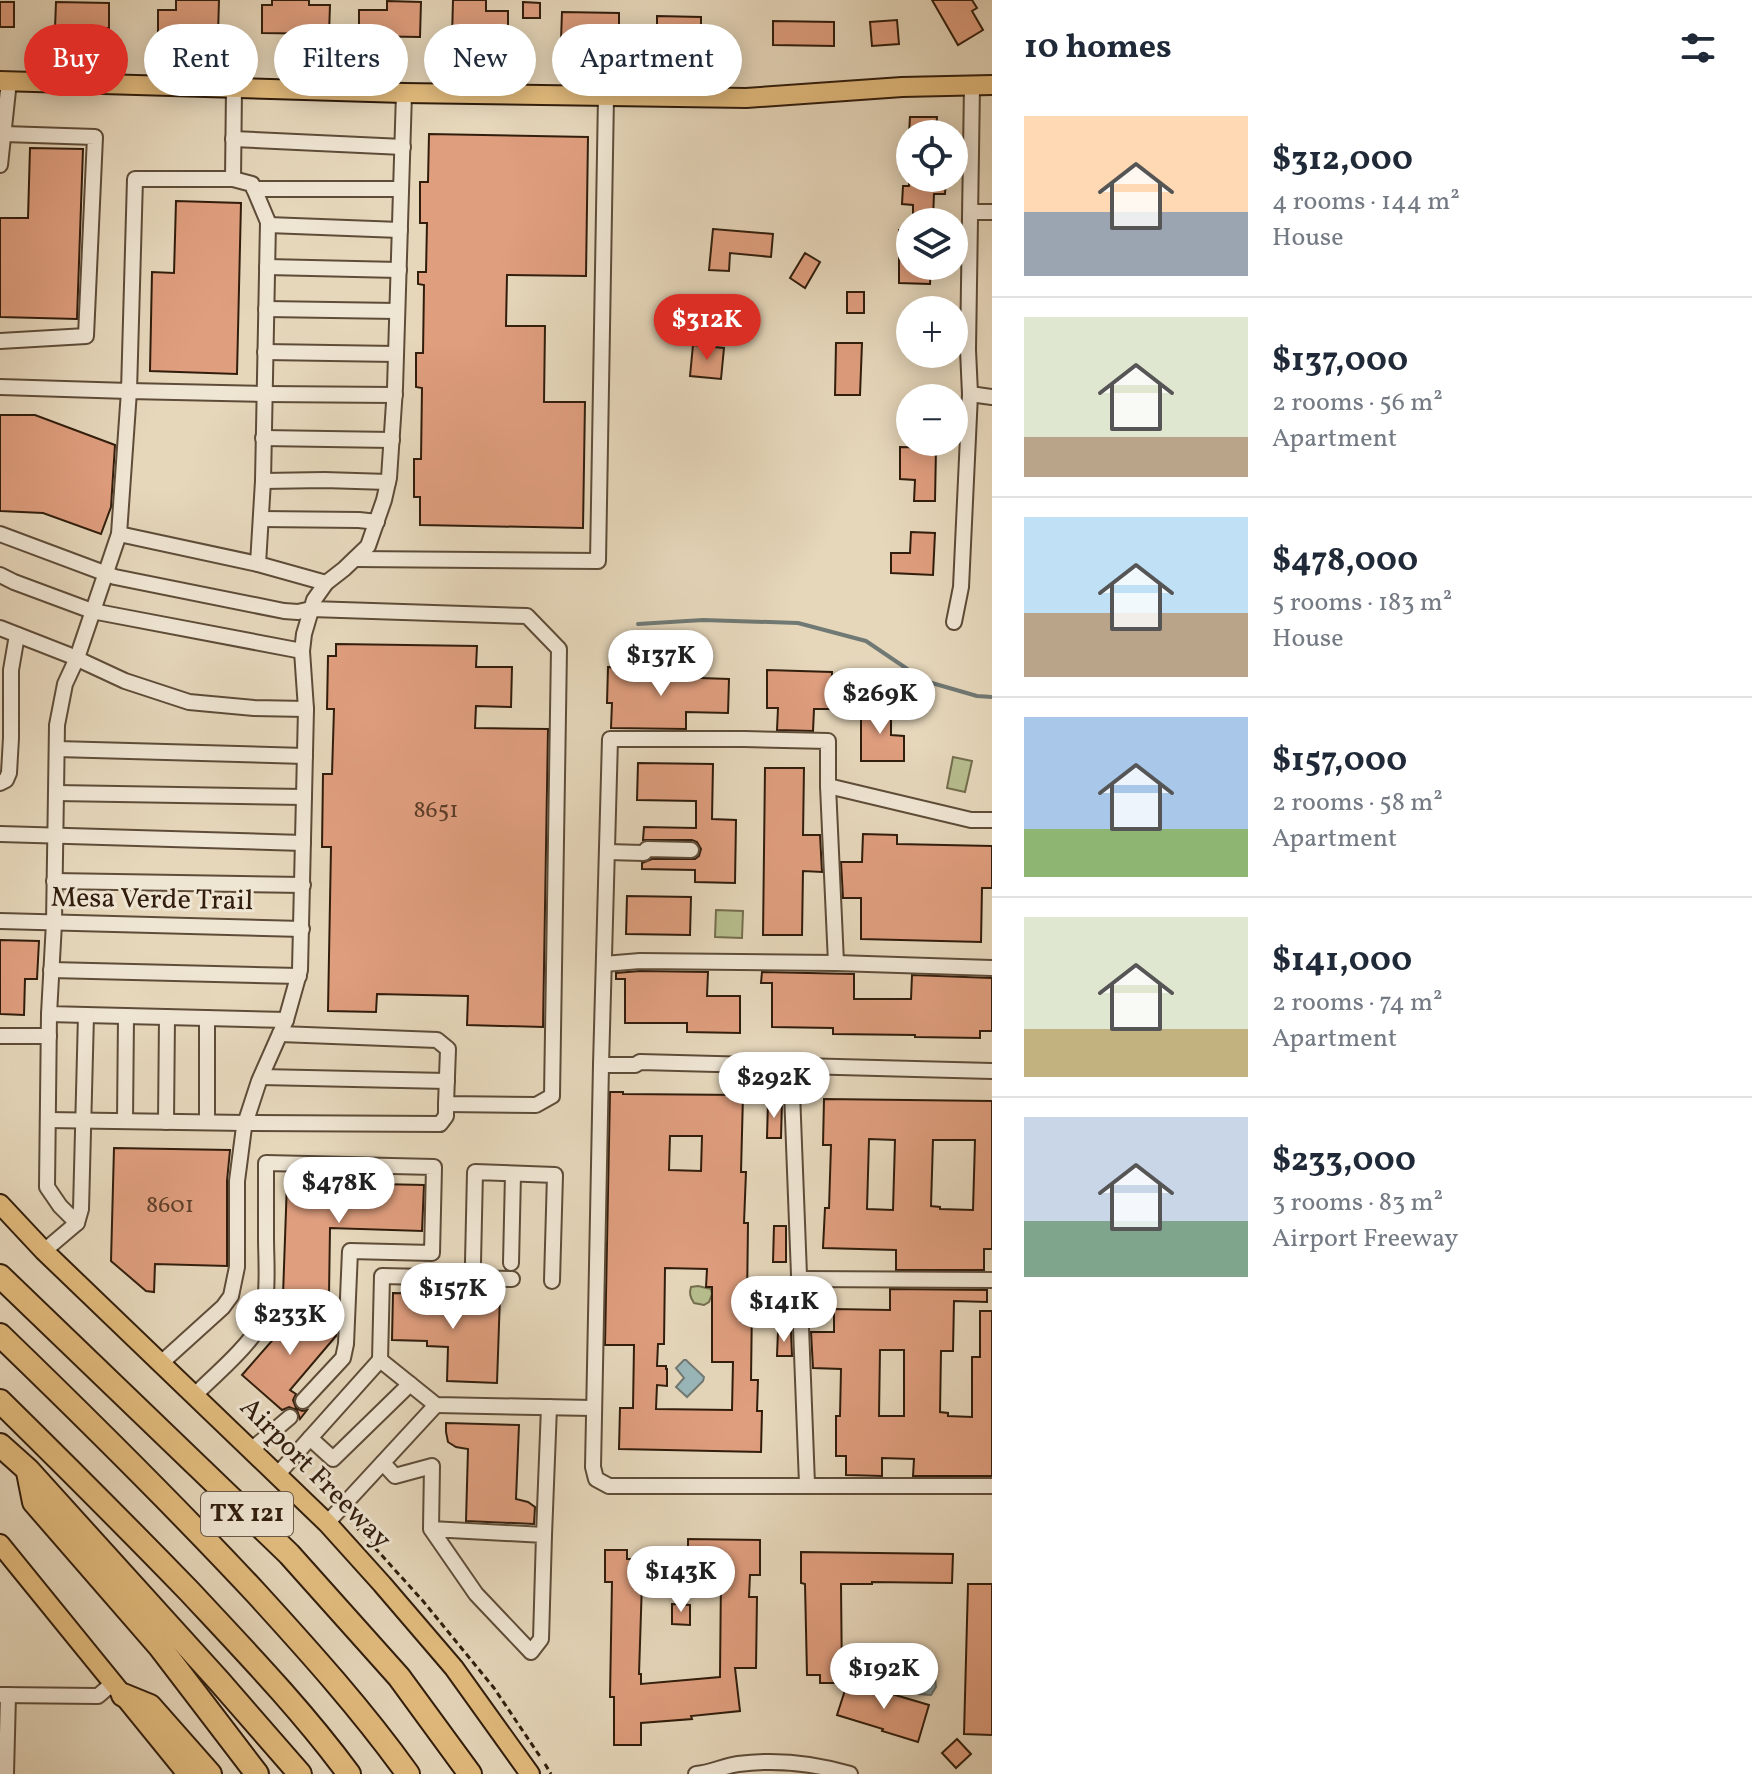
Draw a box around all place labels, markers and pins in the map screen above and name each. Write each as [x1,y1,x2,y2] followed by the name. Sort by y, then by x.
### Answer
[651,294,763,362] pin: $312K
[605,630,717,698] pin: $137K
[824,668,936,736] pin: $269K
[718,1052,830,1120] pin: $292K
[283,1157,395,1225] pin: $478K
[397,1263,509,1331] pin: $157K
[728,1276,840,1344] pin: $141K
[234,1289,346,1357] pin: $233K
[625,1546,737,1614] pin: $143K
[828,1643,940,1711] pin: $192K

